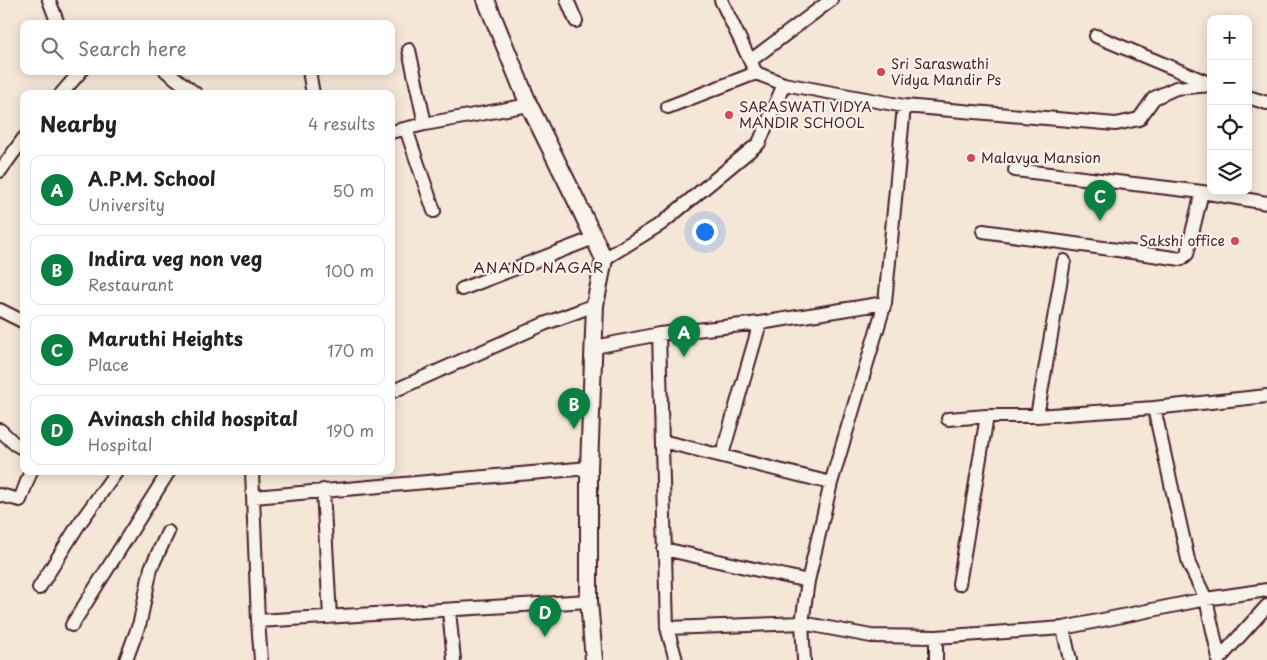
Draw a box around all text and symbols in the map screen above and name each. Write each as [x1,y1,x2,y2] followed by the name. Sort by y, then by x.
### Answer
[1207,15,1252,195] map controls
[1207,15,1252,60] button: +
[20,20,395,75] search box
[38,34,66,62] icon: search
[78,34,187,62] text: Search here
[891,53,1001,90] place label: Sri Saraswathi Vidya Mandir Ps
[1207,60,1252,105] button: −
[875,66,887,78] marker: Sri Saraswathi Vidya Mandir Ps
[739,96,872,133] place label: SARASWATI VIDYA MANDIR SCHOOL
[1207,105,1252,150] button: locate
[40,107,117,139] text: Nearby
[723,109,735,121] marker: SARASWATI VIDYA MANDIR SCHOOL
[308,111,375,135] text: 4 results
[981,147,1101,168] place label: Malavya Mansion
[1207,150,1252,195] button: layers
[965,152,977,164] marker: Malavya Mansion
[88,164,216,192] text: A.P.M. School
[51,178,63,202] text: A
[333,178,374,202] text: 50 m
[1084,180,1116,221] pin: C
[88,192,165,216] text: University
[692,219,718,245] your location
[1139,230,1225,251] place label: Sakshi office
[1229,235,1241,247] marker: Sakshi office
[88,244,262,272] text: Indira veg non veg
[473,255,605,278] district label: ANAND NAGAR
[52,258,62,282] text: B
[325,258,374,282] text: 100 m
[88,272,174,296] text: Restaurant
[668,316,700,357] pin: A
[88,324,243,352] text: Maruthi Heights
[51,338,63,362] text: C
[328,338,374,362] text: 170 m
[88,352,129,376] text: Place
[558,388,590,429] pin: B
[88,404,298,432] text: Avinash child hospital
[51,418,63,442] text: D
[326,418,374,442] text: 190 m
[88,432,152,456] text: Hospital
[529,596,561,637] pin: D

